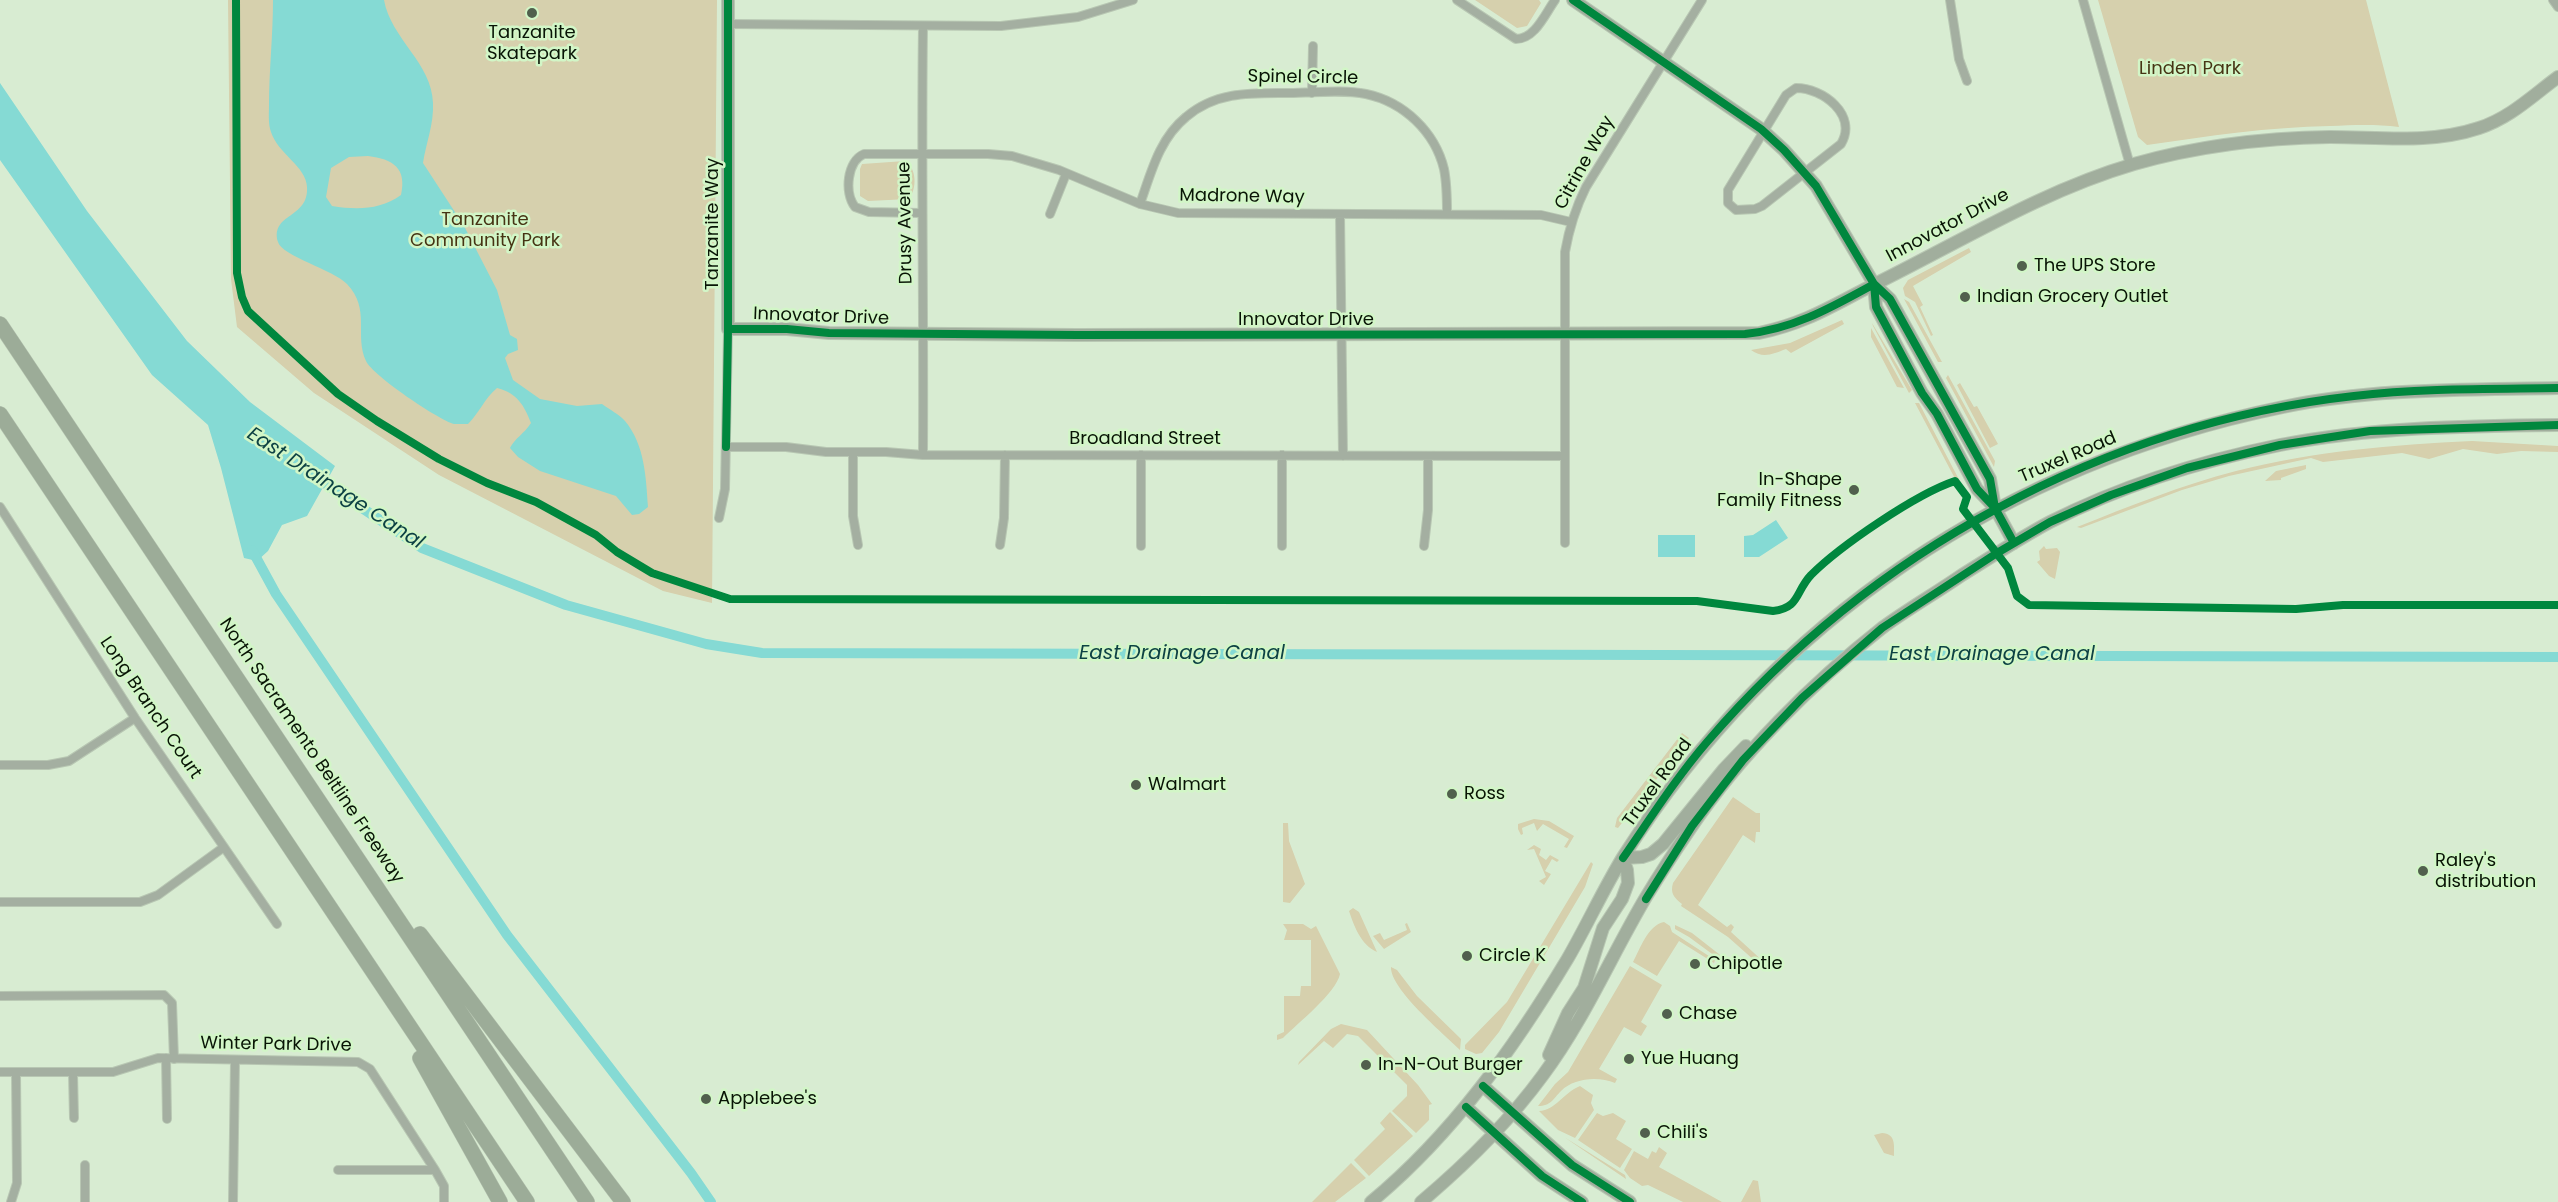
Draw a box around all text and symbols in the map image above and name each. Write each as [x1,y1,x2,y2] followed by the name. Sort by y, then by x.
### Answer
[525,6,539,20] marker: Tanzanite Skatepark
[487,22,577,64] place label: Tanzanite Skatepark
[2139,58,2241,80] park label: Linden Park
[1248,66,1358,90] street label: Spinel Circle
[1550,113,1620,213] street label: Citrine Way
[702,158,724,290] street label: Tanzanite Way
[894,161,918,285] street label: Drusy Avenue
[1179,185,1305,209] street label: Madrone Way
[1883,185,2013,267] street label: Innovator Drive
[410,209,560,252] park label: Tanzanite Community Park
[2034,255,2156,277] place label: The UPS Store
[2015,259,2029,273] marker: The UPS Store
[1977,286,2168,308] place label: Indian Grocery Outlet
[1958,290,1972,304] marker: Indian Grocery Outlet
[753,304,889,330] street label: Innovator Drive
[1238,309,1374,331] street label: Innovator Drive
[242,423,428,555] water label: East Drainage Canal
[1069,428,1221,450] street label: Broadland Street
[2016,428,2120,488] street label: Truxel Road
[1717,469,1842,512] place label: In-Shape Family Fitness
[1847,483,1861,497] marker: In-Shape Family Fitness
[214,614,408,888] street label: North Sacramento Beltline Freeway
[94,633,206,783] street label: Long Branch Court
[1079,642,1285,666] water label: East Drainage Canal
[1889,643,2095,667] water label: East Drainage Canal
[1619,735,1697,831] street label: Truxel Road
[1148,774,1226,796] place label: Walmart
[1129,778,1143,792] marker: Walmart
[1464,783,1505,805] place label: Ross
[1445,787,1459,801] marker: Ross
[2435,850,2536,892] place label: Raley's distribution
[2416,864,2430,878] marker: Raley's distribution
[1479,945,1546,967] place label: Circle K
[1460,949,1474,963] marker: Circle K
[1707,953,1783,975] place label: Chipotle
[1688,957,1702,971] marker: Chipotle
[1679,1003,1737,1025] place label: Chase
[1660,1007,1674,1021] marker: Chase
[200,1033,352,1057] street label: Winter Park Drive
[1641,1048,1739,1070] place label: Yue Huang
[1622,1052,1636,1066] marker: Yue Huang
[1378,1054,1523,1076] place label: In-N-Out Burger
[1359,1058,1373,1072] marker: In-N-Out Burger
[718,1088,817,1110] place label: Applebee's
[699,1092,713,1106] marker: Applebee's
[1657,1122,1708,1144] place label: Chili's
[1638,1126,1652,1140] marker: Chili's

